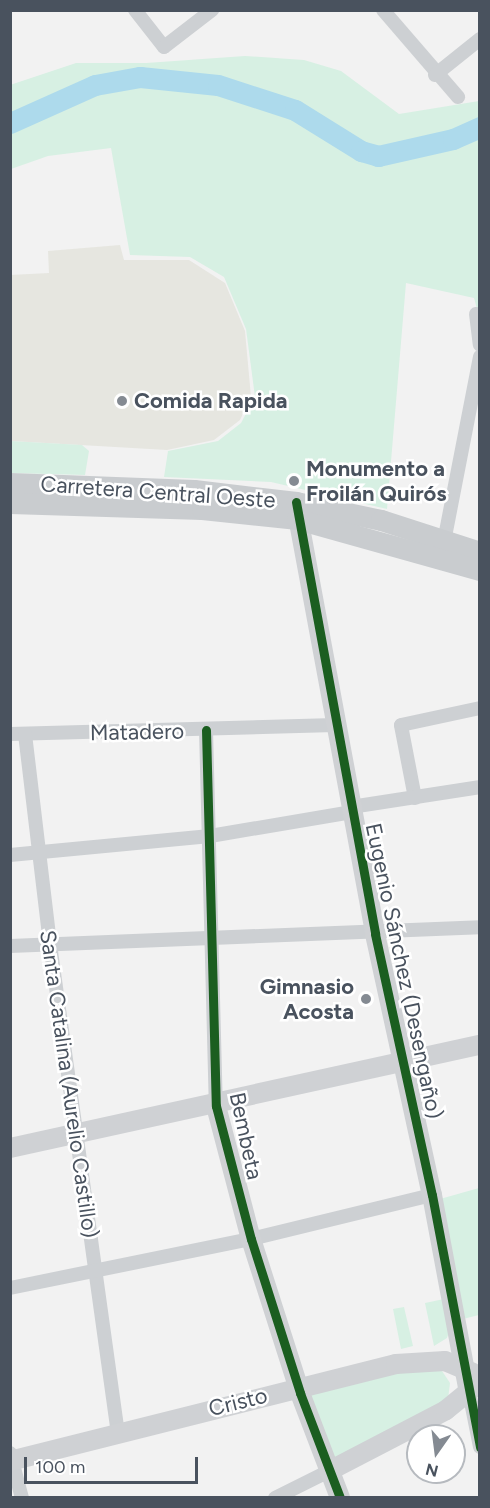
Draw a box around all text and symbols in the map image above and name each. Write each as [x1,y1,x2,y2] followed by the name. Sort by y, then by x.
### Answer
[134,388,287,414] place label: Comida Rapida
[115,394,129,408] marker: Comida Rapida
[306,455,447,506] place label: Monumento a Froilán Quirós
[40,471,276,513] street label: Carretera Central Oeste
[287,474,301,488] marker: Monumento a Froilán Quirós
[90,718,184,746] street label: Matadero
[360,821,448,1121] street label: Eugenio Sánchez (Desengaño)
[34,928,104,1240] street label: Santa Catalina (Aurelio Castillo)
[260,973,354,1024] place label: Gimnasio Acosta
[359,992,373,1006] marker: Gimnasio Acosta
[224,1090,268,1182] street label: Bembeta
[206,1382,270,1422] street label: Cristo
[406,1424,466,1484] north arrow
[27,1445,201,1483] scale bar
[35,1456,85,1478] text: 100 m
[424,1459,440,1481] text: N

